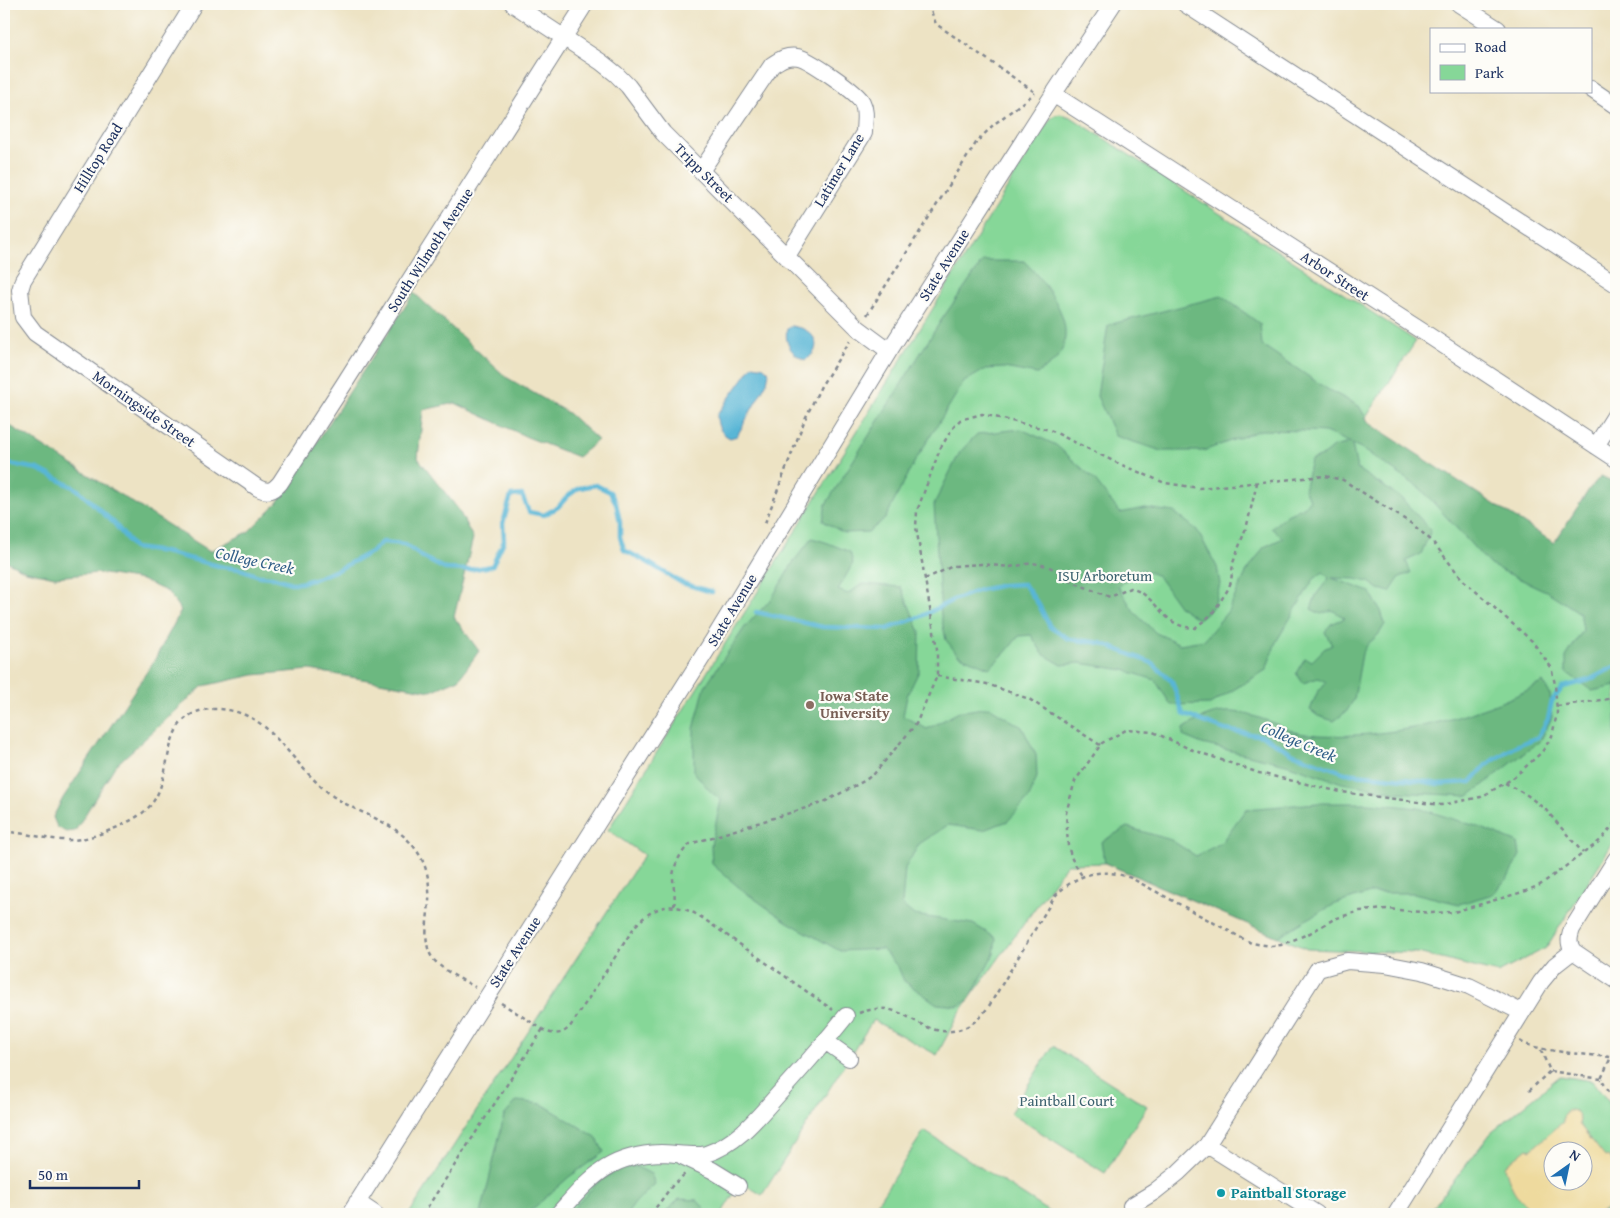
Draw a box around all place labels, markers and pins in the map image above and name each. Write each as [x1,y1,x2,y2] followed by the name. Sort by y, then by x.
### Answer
[820,685,890,723] place label: Iowa State University
[804,699,816,711] marker: Iowa State University
[1231,1182,1346,1203] place label: Paintball Storage
[1215,1187,1227,1199] marker: Paintball Storage

